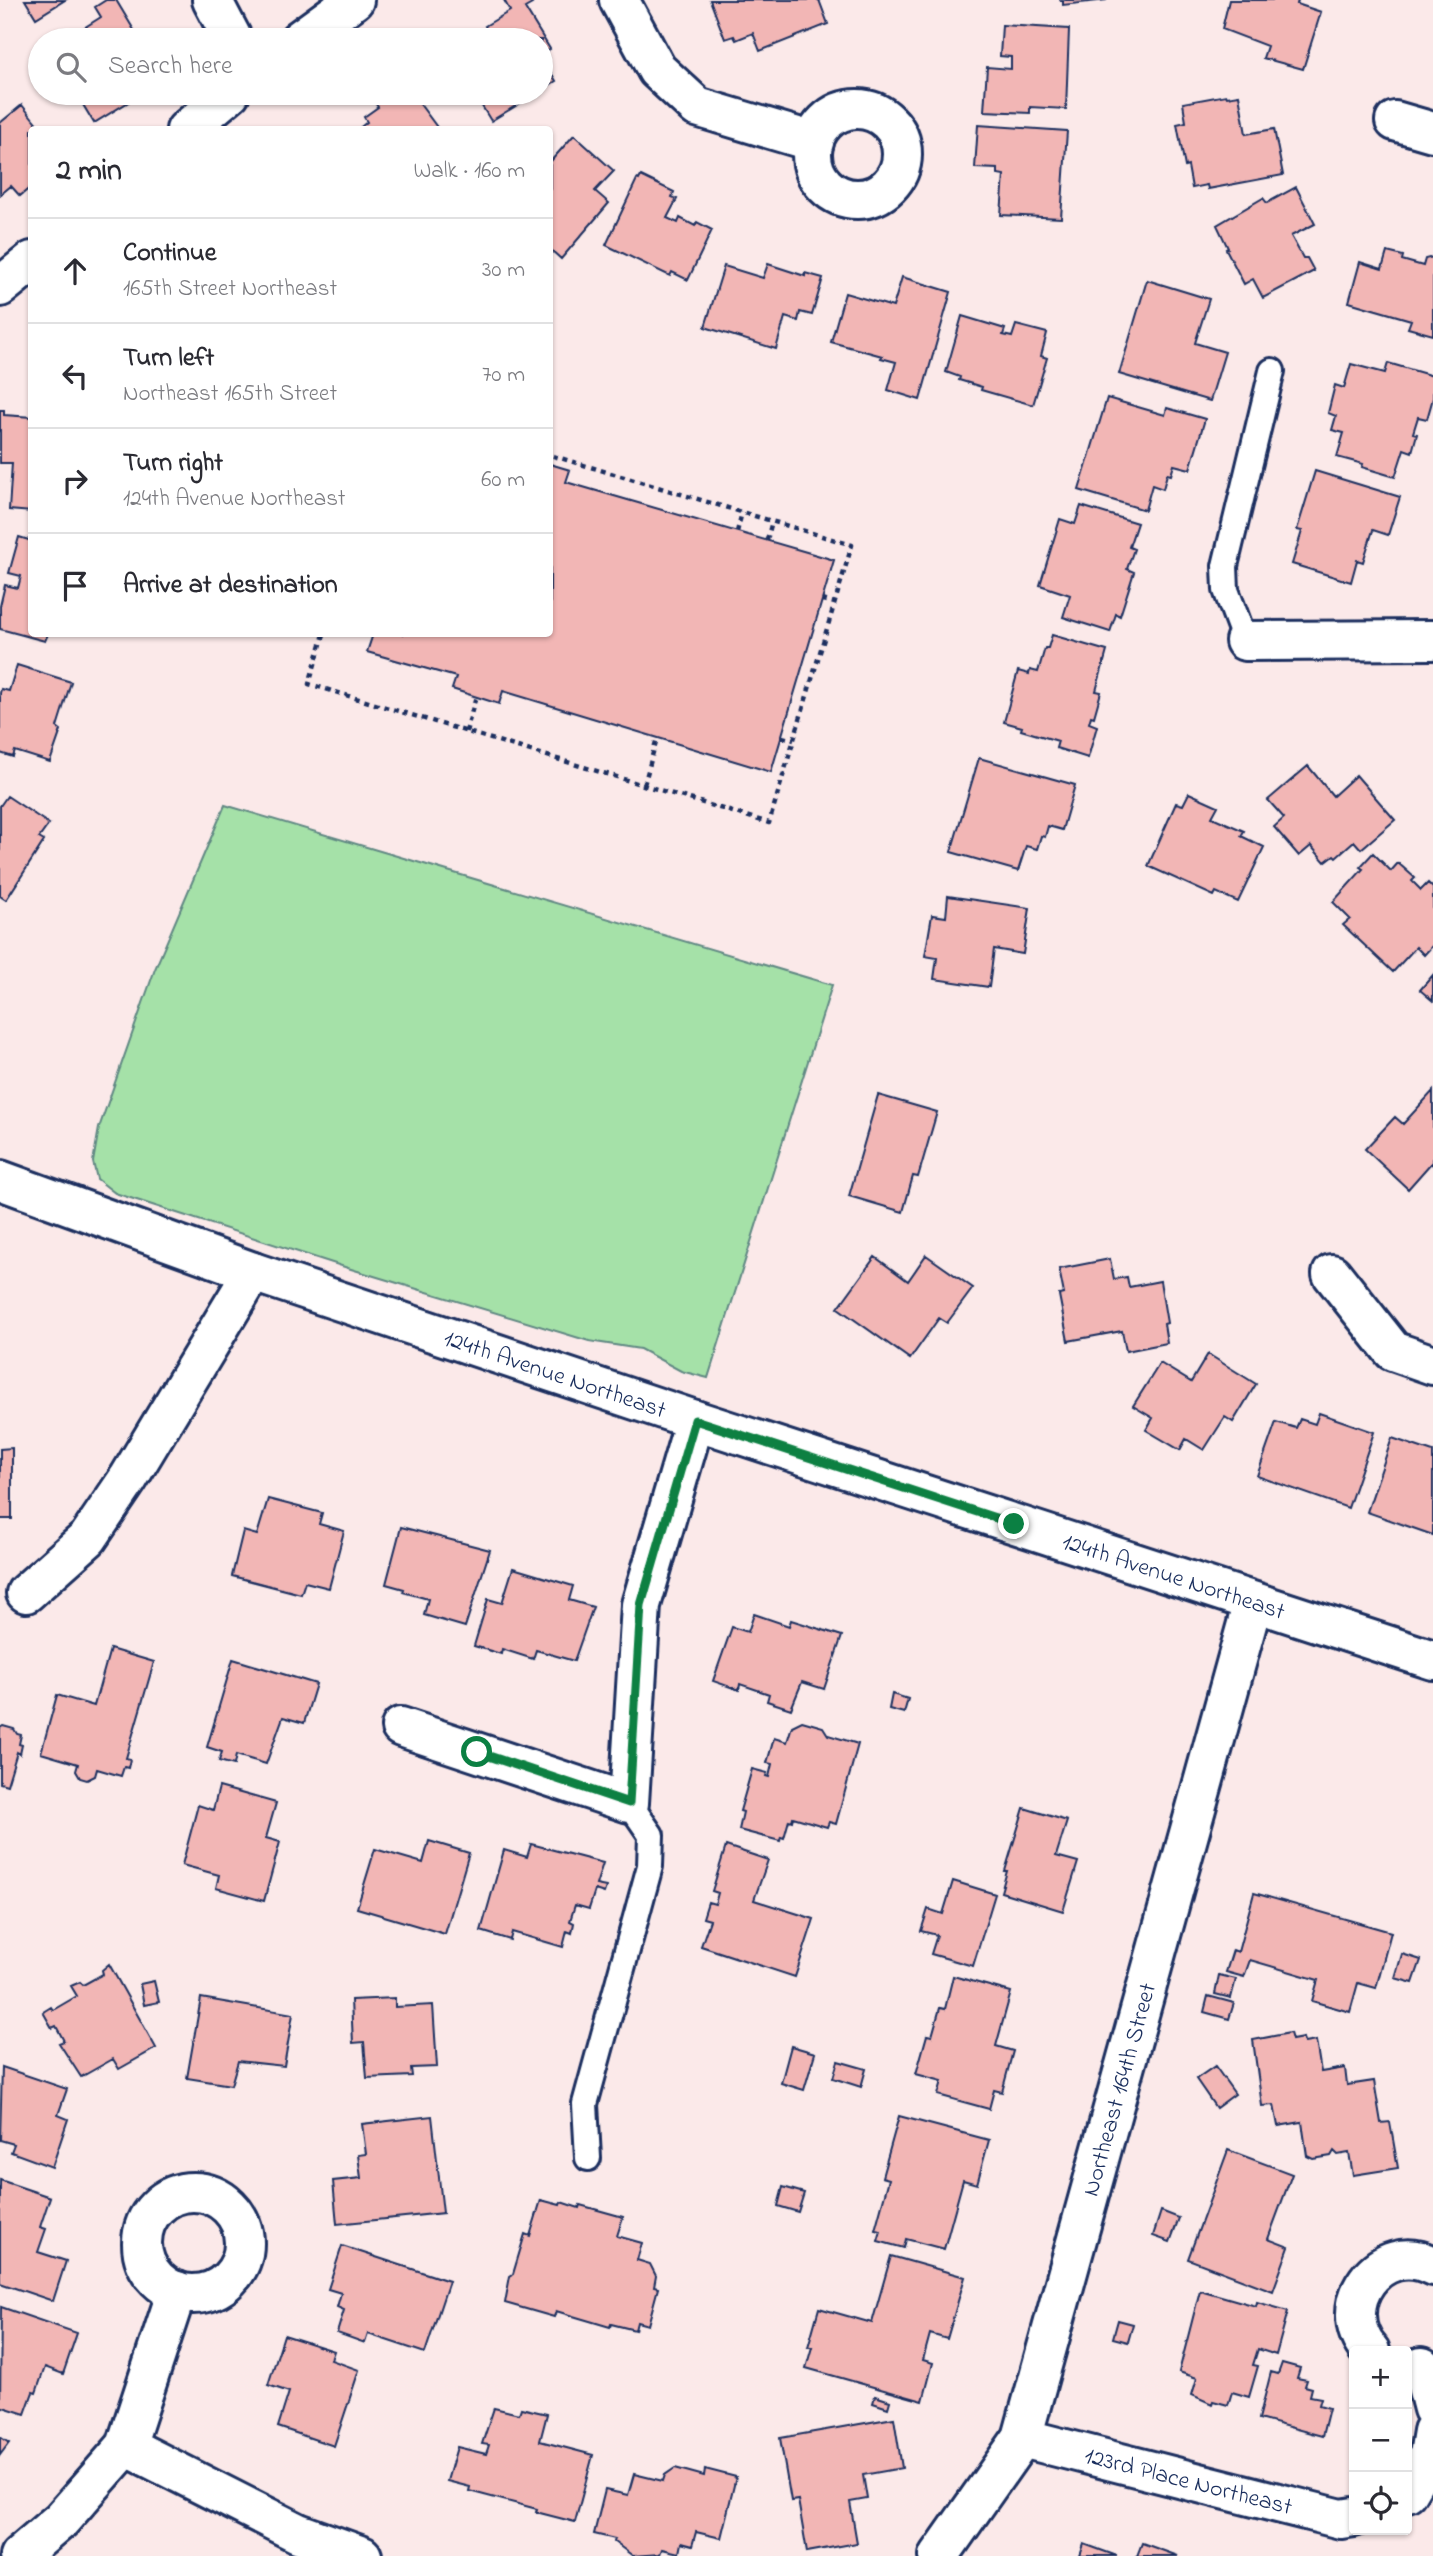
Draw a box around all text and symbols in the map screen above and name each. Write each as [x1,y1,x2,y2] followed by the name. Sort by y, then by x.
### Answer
[28,28,553,105] search box
[52,48,90,86] icon: search
[108,48,233,86] text: Search here
[56,150,122,194] text: 2 min
[413,155,525,188] text: Walk · 160 m
[123,235,216,273] text: Continue
[56,252,94,290] icon: ahead
[482,254,525,287] text: 30 m
[123,273,337,306] text: 165th Street Northeast
[123,340,214,378] text: Turn left
[56,357,94,395] icon: left
[482,359,525,392] text: 70 m
[123,378,337,411] text: Northeast 165th Street
[123,445,223,483] text: Turn right
[56,462,94,500] icon: right
[481,464,525,497] text: 60 m
[123,483,346,516] text: 124th Avenue Northeast
[56,567,94,605] icon: arrive
[123,567,338,605] text: Arrive at destination
[439,1322,670,1429] street label: 124th Avenue Northeast
[998,1508,1029,1539] route end
[1057,1526,1289,1631] street label: 124th Avenue Northeast
[461,1736,492,1767] route start
[1075,1979,1167,2201] street label: Northeast 164th Street
[1349,2346,1412,2535] map controls
[1349,2346,1412,2409] button: +
[1349,2409,1412,2472] button: −
[1081,2440,1296,2526] street label: 123rd Place Northeast
[1349,2472,1412,2535] button: locate

